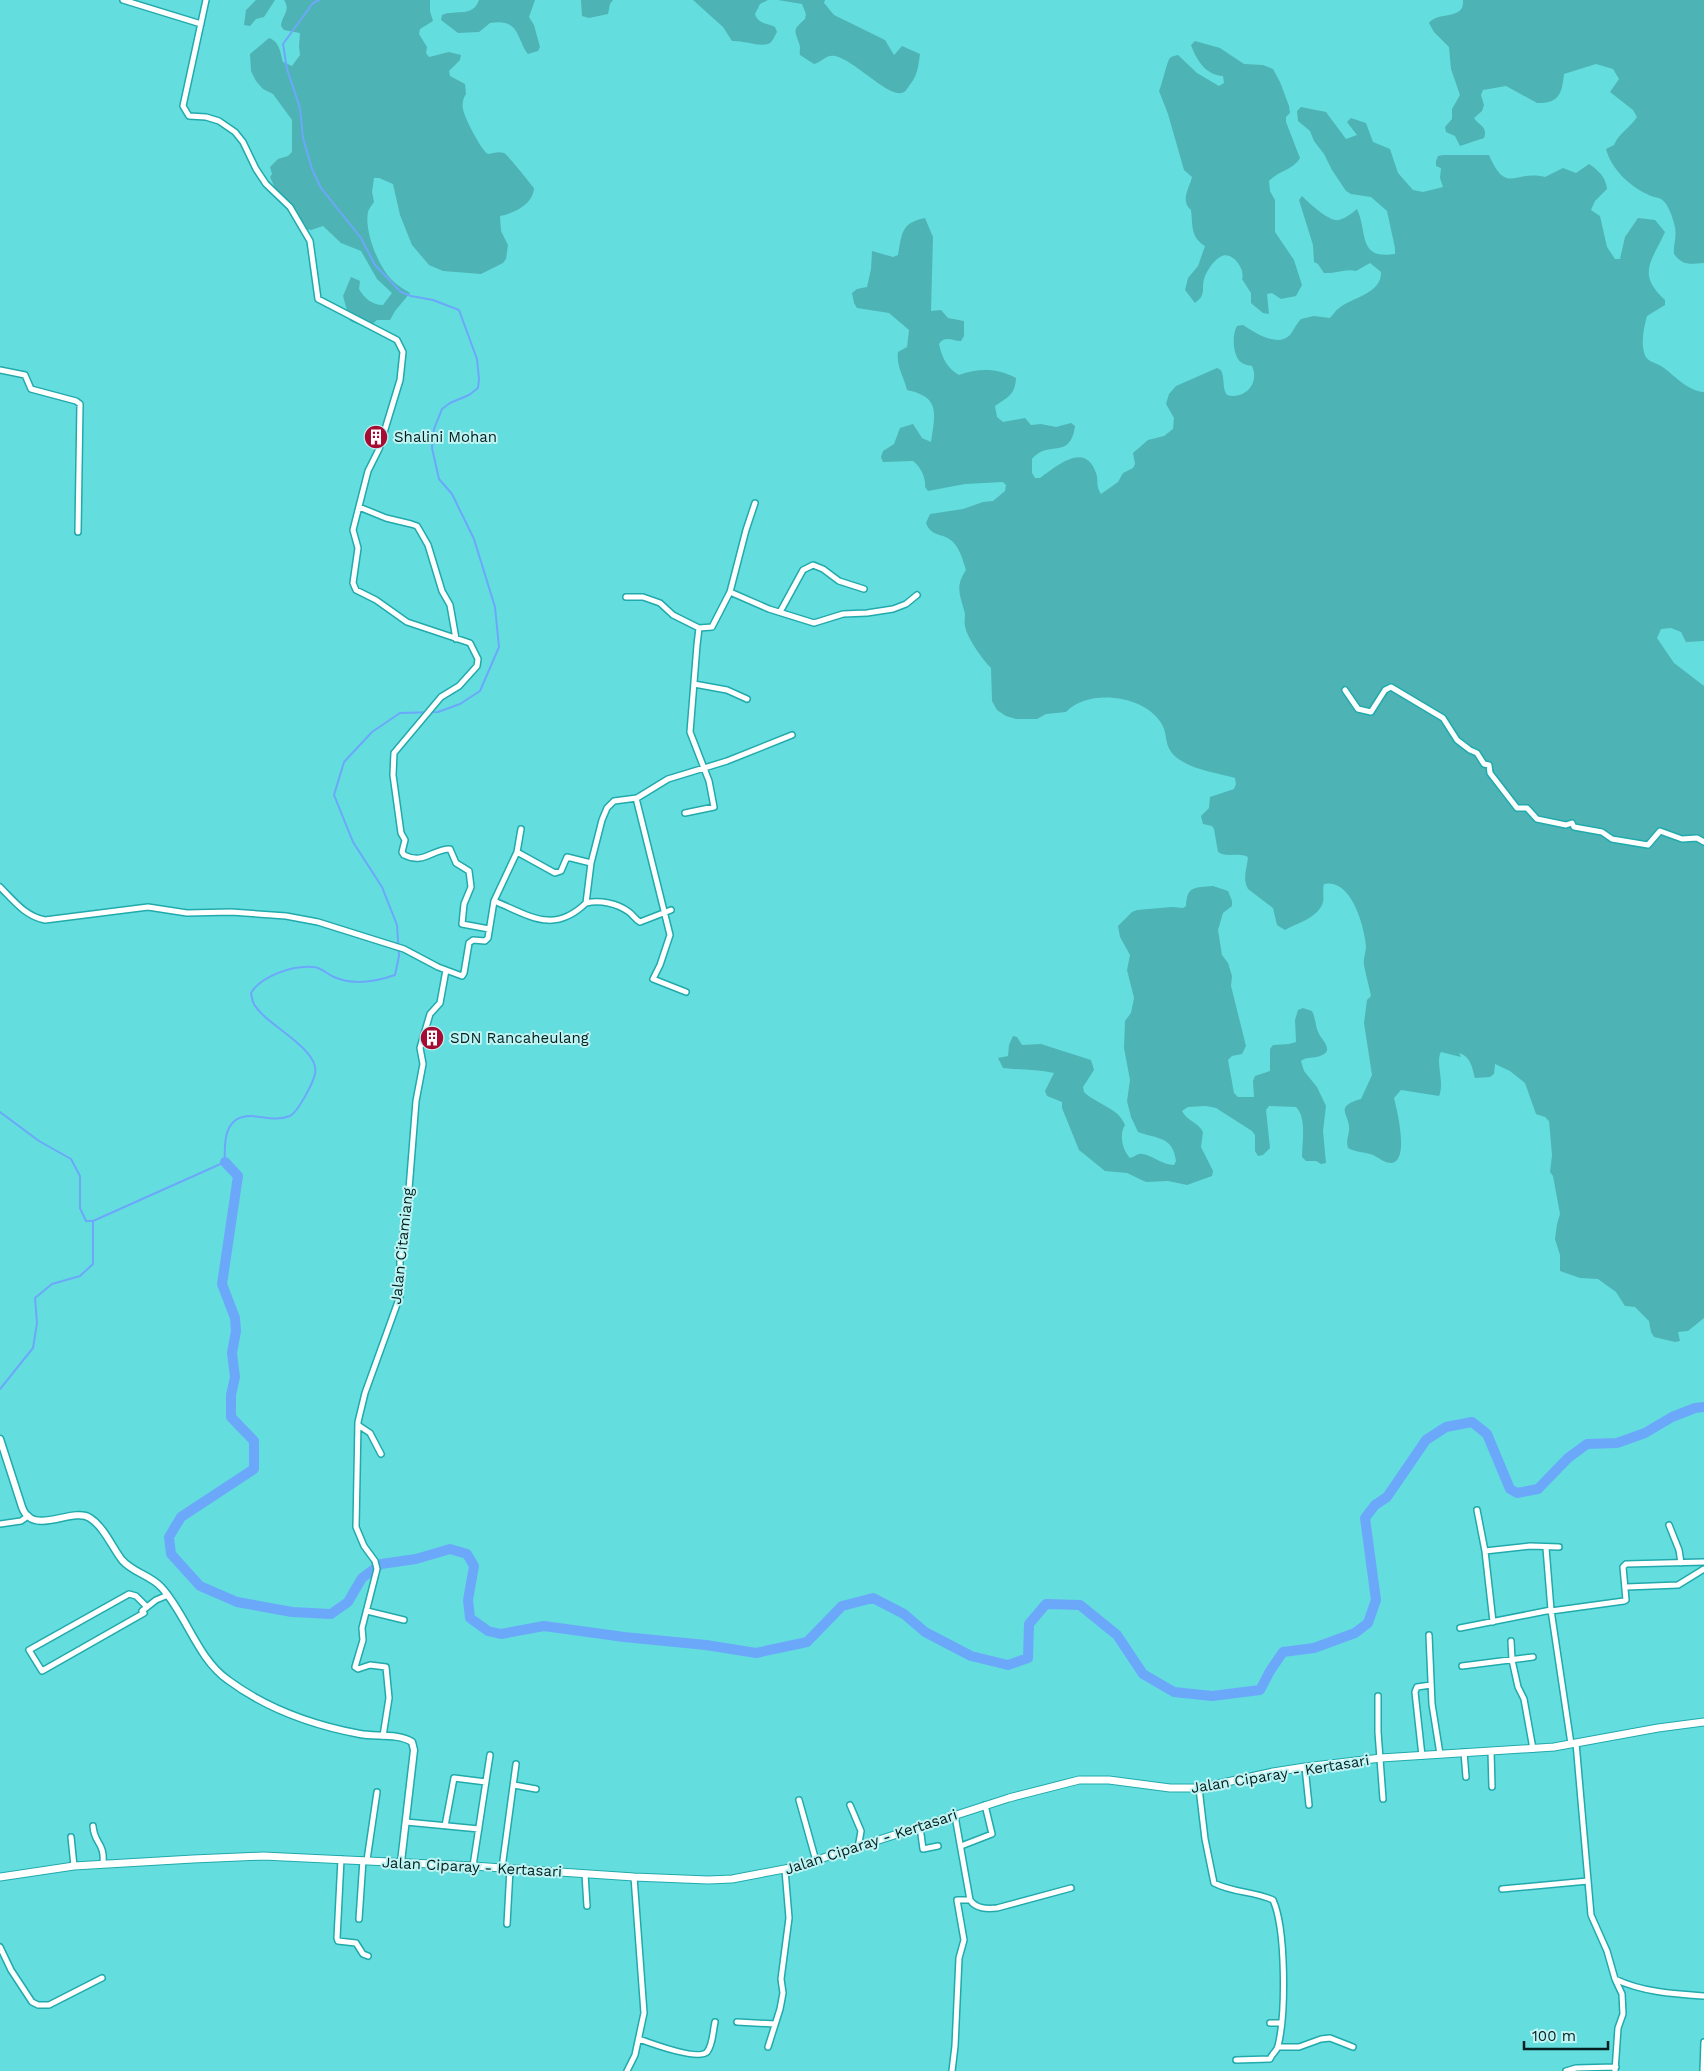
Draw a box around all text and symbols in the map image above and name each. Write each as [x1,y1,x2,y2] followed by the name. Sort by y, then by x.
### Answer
[363,424,389,450] building icon: Shalini Mohan
[394,428,497,446] place label: Shalini Mohan
[419,1025,445,1051] building icon: SDN Rancaheulang
[450,1029,589,1047] place label: SDN Rancaheulang
[387,1187,417,1305] street label: Jalan Citamiang
[1189,1751,1371,1797] street label: Jalan Ciparay - Kertasari
[782,1806,960,1878] street label: Jalan Ciparay - Kertasari
[381,1853,563,1881] street label: Jalan Ciparay - Kertasari
[1524,2018,1608,2050] scale bar
[1532,2027,1576,2045] text: 100 m

